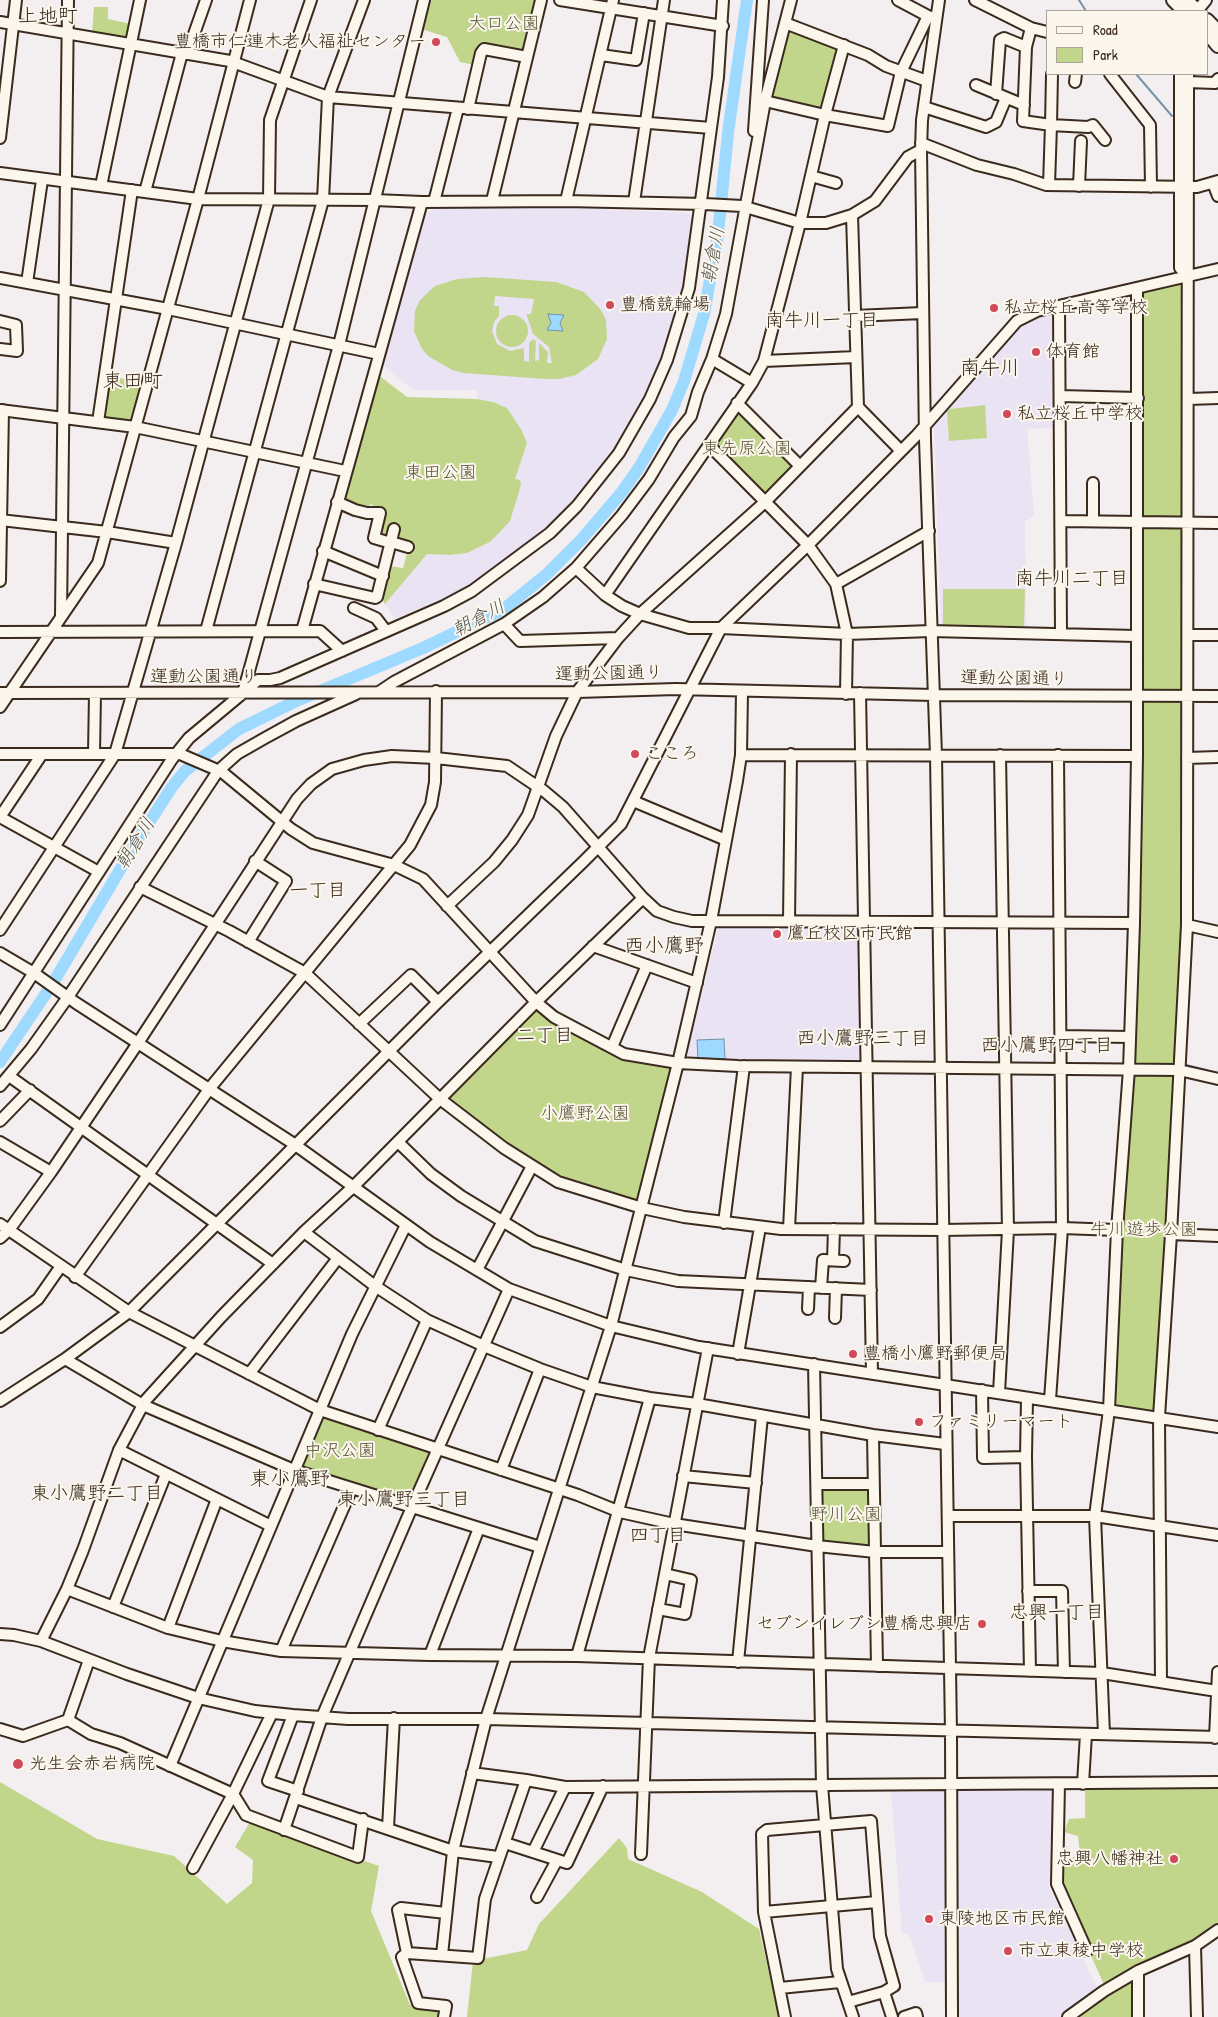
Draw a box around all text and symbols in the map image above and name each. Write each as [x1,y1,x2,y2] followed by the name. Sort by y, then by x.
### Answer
[18,5,78,29] district label: 上地町
[1046,10,1208,75] legend
[468,13,540,35] park label: 大口公園
[1093,19,1118,40] text: Road
[174,31,426,53] place label: 豊橋市仁連木老人福祉センター
[430,36,442,48] marker: 豊橋市仁連木老人福祉センター
[1093,44,1118,65] text: Park
[698,225,730,285] water label: 朝倉川
[620,294,710,316] place label: 豊橋競輪場
[1004,297,1148,319] place label: 私立桜丘高等学校
[604,299,616,311] marker: 豊橋競輪場
[988,302,1000,314] marker: 私立桜丘高等学校
[765,310,879,332] district label: 南牛川一丁目
[1046,341,1100,363] place label: 体育館
[1030,346,1042,358] marker: 体育館
[960,357,1020,381] district label: 南牛川
[103,370,163,394] district label: 東田町
[1017,403,1143,425] place label: 私立桜丘中学校
[1001,408,1013,420] marker: 私立桜丘中学校
[702,438,792,460] park label: 東先原公園
[405,462,477,484] park label: 東田公園
[1015,568,1129,590] district label: 南牛川二丁目
[448,596,510,642] water label: 朝倉川
[555,662,663,686] street label: 運動公園通り
[150,666,258,688] street label: 運動公園通り
[960,667,1068,691] street label: 運動公園通り
[645,743,699,765] place label: こころ
[629,748,641,760] marker: こころ
[111,814,161,874] water label: 朝倉川
[290,880,346,902] district label: 一丁目
[787,923,913,945] place label: 鷹丘校区市民館
[771,928,783,940] marker: 鷹丘校区市民館
[624,935,704,959] district label: 西小鷹野
[517,1025,573,1047] district label: 二丁目
[797,1028,929,1050] district label: 西小鷹野三丁目
[981,1035,1113,1057] district label: 西小鷹野四丁目
[540,1103,630,1125] park label: 小鷹野公園
[1090,1219,1198,1241] park label: 牛川遊歩公園
[863,1343,1007,1365] place label: 豊橋小鷹野郵便局
[847,1348,859,1360] marker: 豊橋小鷹野郵便局
[929,1411,1073,1433] place label: ファミリーマート
[913,1416,925,1428] marker: ファミリーマート
[304,1440,376,1462] park label: 中沢公園
[250,1468,330,1492] district label: 東小鷹野
[31,1483,163,1505] district label: 東小鷹野二丁目
[338,1489,470,1511] district label: 東小鷹野三丁目
[810,1504,882,1526] park label: 野川公園
[630,1525,686,1547] district label: 四丁目
[1010,1602,1104,1624] district label: 忠興一丁目
[756,1613,972,1635] place label: セブンイレブン豊橋忠興店
[976,1618,988,1630] marker: セブンイレブン豊橋忠興店
[29,1753,155,1775] place label: 光生会赤岩病院
[11,1757,25,1771] marker: 光生会赤岩病院
[1056,1848,1164,1870] place label: 忠興八幡神社
[1168,1853,1180,1865] marker: 忠興八幡神社
[939,1908,1065,1930] place label: 東陵地区市民館
[923,1913,935,1925] marker: 東陵地区市民館
[1018,1940,1144,1962] place label: 市立東稜中学校
[1002,1945,1014,1957] marker: 市立東稜中学校

